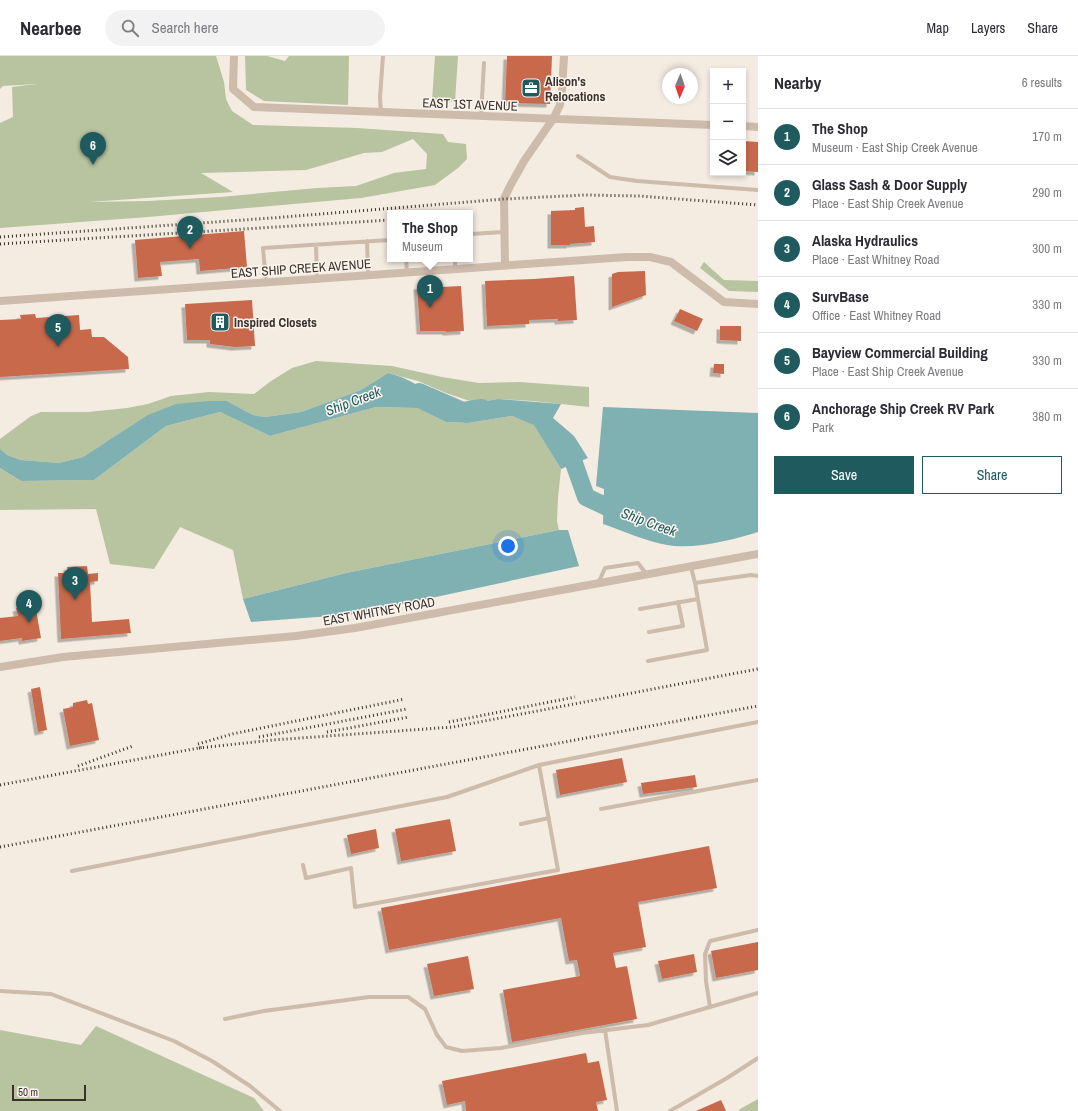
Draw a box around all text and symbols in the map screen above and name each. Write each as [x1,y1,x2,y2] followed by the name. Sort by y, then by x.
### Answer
[105,10,385,46] search box
[20,15,81,41] text: Nearbee
[119,17,141,39] icon: search
[151,17,219,38] text: Search here
[927,19,949,37] text: Map
[971,19,1005,37] text: Layers
[1027,19,1058,37] text: Share
[662,68,698,104] north arrow
[710,68,746,176] map controls
[710,68,746,104] button: +
[774,71,821,94] text: Nearby
[545,73,605,105] place label: Alison's Relocations
[1022,74,1062,91] text: 6 results
[520,77,542,99] office icon: Alison's Relocations
[422,94,518,115] street label: EAST 1ST AVENUE
[710,104,746,140] button: −
[812,118,868,139] text: The Shop
[784,128,790,145] text: 1
[1032,128,1062,145] text: 170 m
[80,132,106,165] pin: 6
[812,139,978,156] text: Museum · East Ship Creek Avenue
[710,140,746,176] button: layers
[812,174,967,195] text: Glass Sash & Door Supply
[784,184,790,201] text: 2
[1032,184,1062,201] text: 290 m
[812,195,964,212] text: Place · East Ship Creek Avenue
[387,210,473,262] popup
[177,216,203,249] pin: 2
[402,217,458,238] text: The Shop
[812,230,918,251] text: Alaska Hydraulics
[402,238,443,255] text: Museum
[784,240,790,257] text: 3
[1032,240,1062,257] text: 300 m
[812,251,939,268] text: Place · East Whitney Road
[230,255,372,282] street label: EAST SHIP CREEK AVENUE
[417,275,443,308] pin: 1
[812,286,869,307] text: SurvBase
[784,296,790,313] text: 4
[1032,296,1062,313] text: 330 m
[812,307,941,324] text: Office · East Whitney Road
[209,311,231,333] building icon: Inspired Closets
[45,314,71,347] pin: 5
[234,314,317,331] place label: Inspired Closets
[812,342,988,363] text: Bayview Commercial Building
[784,352,790,369] text: 5
[1032,352,1062,369] text: 330 m
[812,363,964,380] text: Place · East Ship Creek Avenue
[323,382,384,420] water label: Ship Creek
[812,398,994,419] text: Anchorage Ship Creek RV Park
[784,408,790,425] text: 6
[1032,408,1062,425] text: 380 m
[812,419,834,436] text: Park
[774,456,914,494] button: Save
[922,456,1062,494] button: Share
[619,504,680,541] water label: Ship Creek
[498,536,518,556] your location
[62,567,88,600] pin: 3
[16,590,42,623] pin: 4
[322,593,437,630] street label: EAST WHITNEY ROAD
[12,1083,86,1102] scale bar
[18,1085,38,1099] text: 50 m

